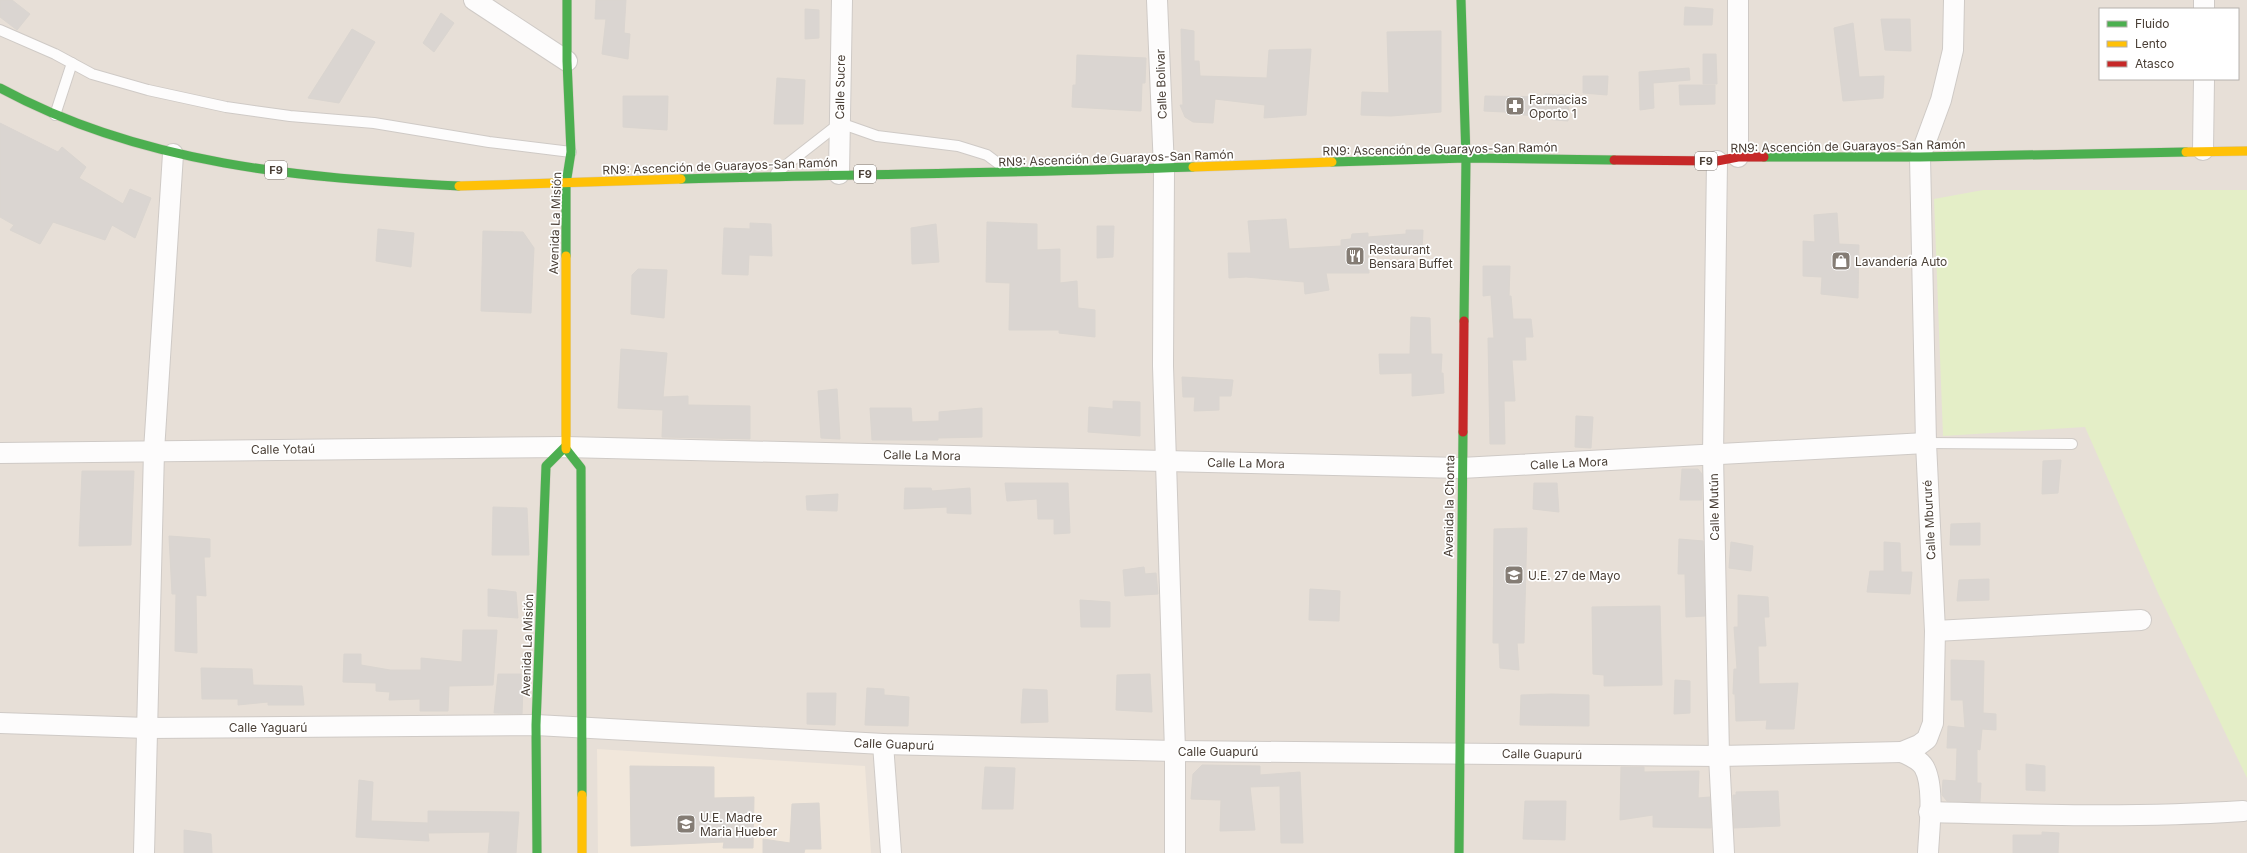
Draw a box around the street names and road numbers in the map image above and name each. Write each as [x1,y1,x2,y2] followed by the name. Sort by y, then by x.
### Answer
[1152,48,1170,119] street label: Calle Bolivar
[832,55,848,119] street label: Calle Sucre
[1730,136,1966,156] street label: RN9: Ascención de Guarayos-San Ramón
[1322,139,1558,159] street label: RN9: Ascención de Guarayos-San Ramón
[998,146,1234,170] street label: RN9: Ascención de Guarayos-San Ramón
[1695,152,1717,170] road number: F9
[602,154,838,178] street label: RN9: Ascención de Guarayos-San Ramón
[265,161,287,179] road number: F9
[854,165,876,183] road number: F9
[546,171,564,275] street label: Avenida La Misión
[251,441,315,457] street label: Calle Yotaú
[883,447,961,463] street label: Calle La Mora
[1530,453,1608,473] street label: Calle La Mora
[1207,455,1285,471] street label: Calle La Mora
[1441,455,1457,557] street label: Avenida la Chonta
[1706,473,1722,541] street label: Calle Mutún
[1919,480,1939,560] street label: Calle Mbururé
[518,593,536,697] street label: Avenida La Misión
[229,720,307,735] street label: Calle Yaguarú
[853,735,935,753] street label: Calle Guapurú
[1178,744,1258,759] street label: Calle Guapurú
[1502,746,1582,762] street label: Calle Guapurú

